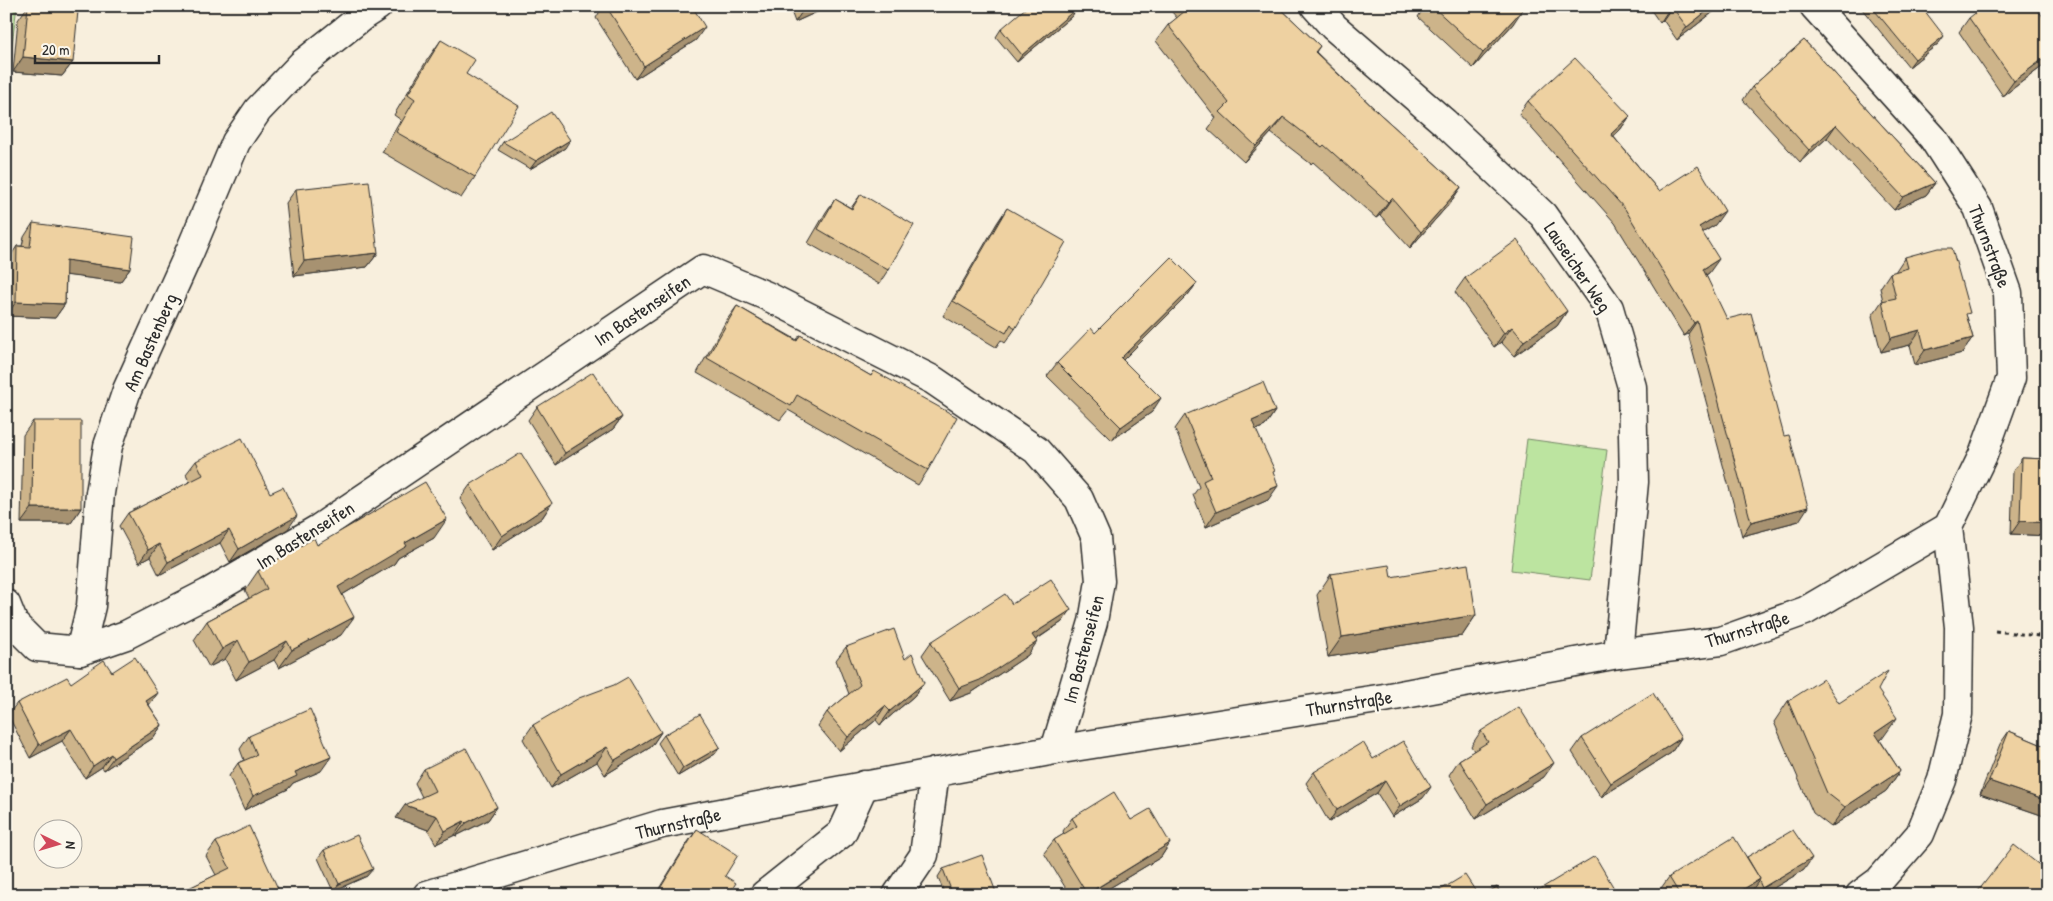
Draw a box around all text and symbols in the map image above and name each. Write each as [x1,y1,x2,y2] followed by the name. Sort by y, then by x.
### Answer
[35,32,159,64] scale bar
[42,39,69,60] text: 20 m
[1962,201,2018,291] street label: Thurnstraße
[1538,217,1618,317] street label: Lauseicher Weg
[589,268,695,352] street label: Im Bastenseifen
[117,289,183,395] street label: Am Bastenberg
[251,495,359,575] street label: Im Bastenseifen
[1056,592,1110,706] street label: Im Bastenseifen
[1702,604,1793,654] street label: Thurnstraße
[1304,683,1394,723] street label: Thurnstraße
[633,800,724,845] street label: Thurnstraße
[32,818,82,868] north arrow
[62,841,81,850] text: N

